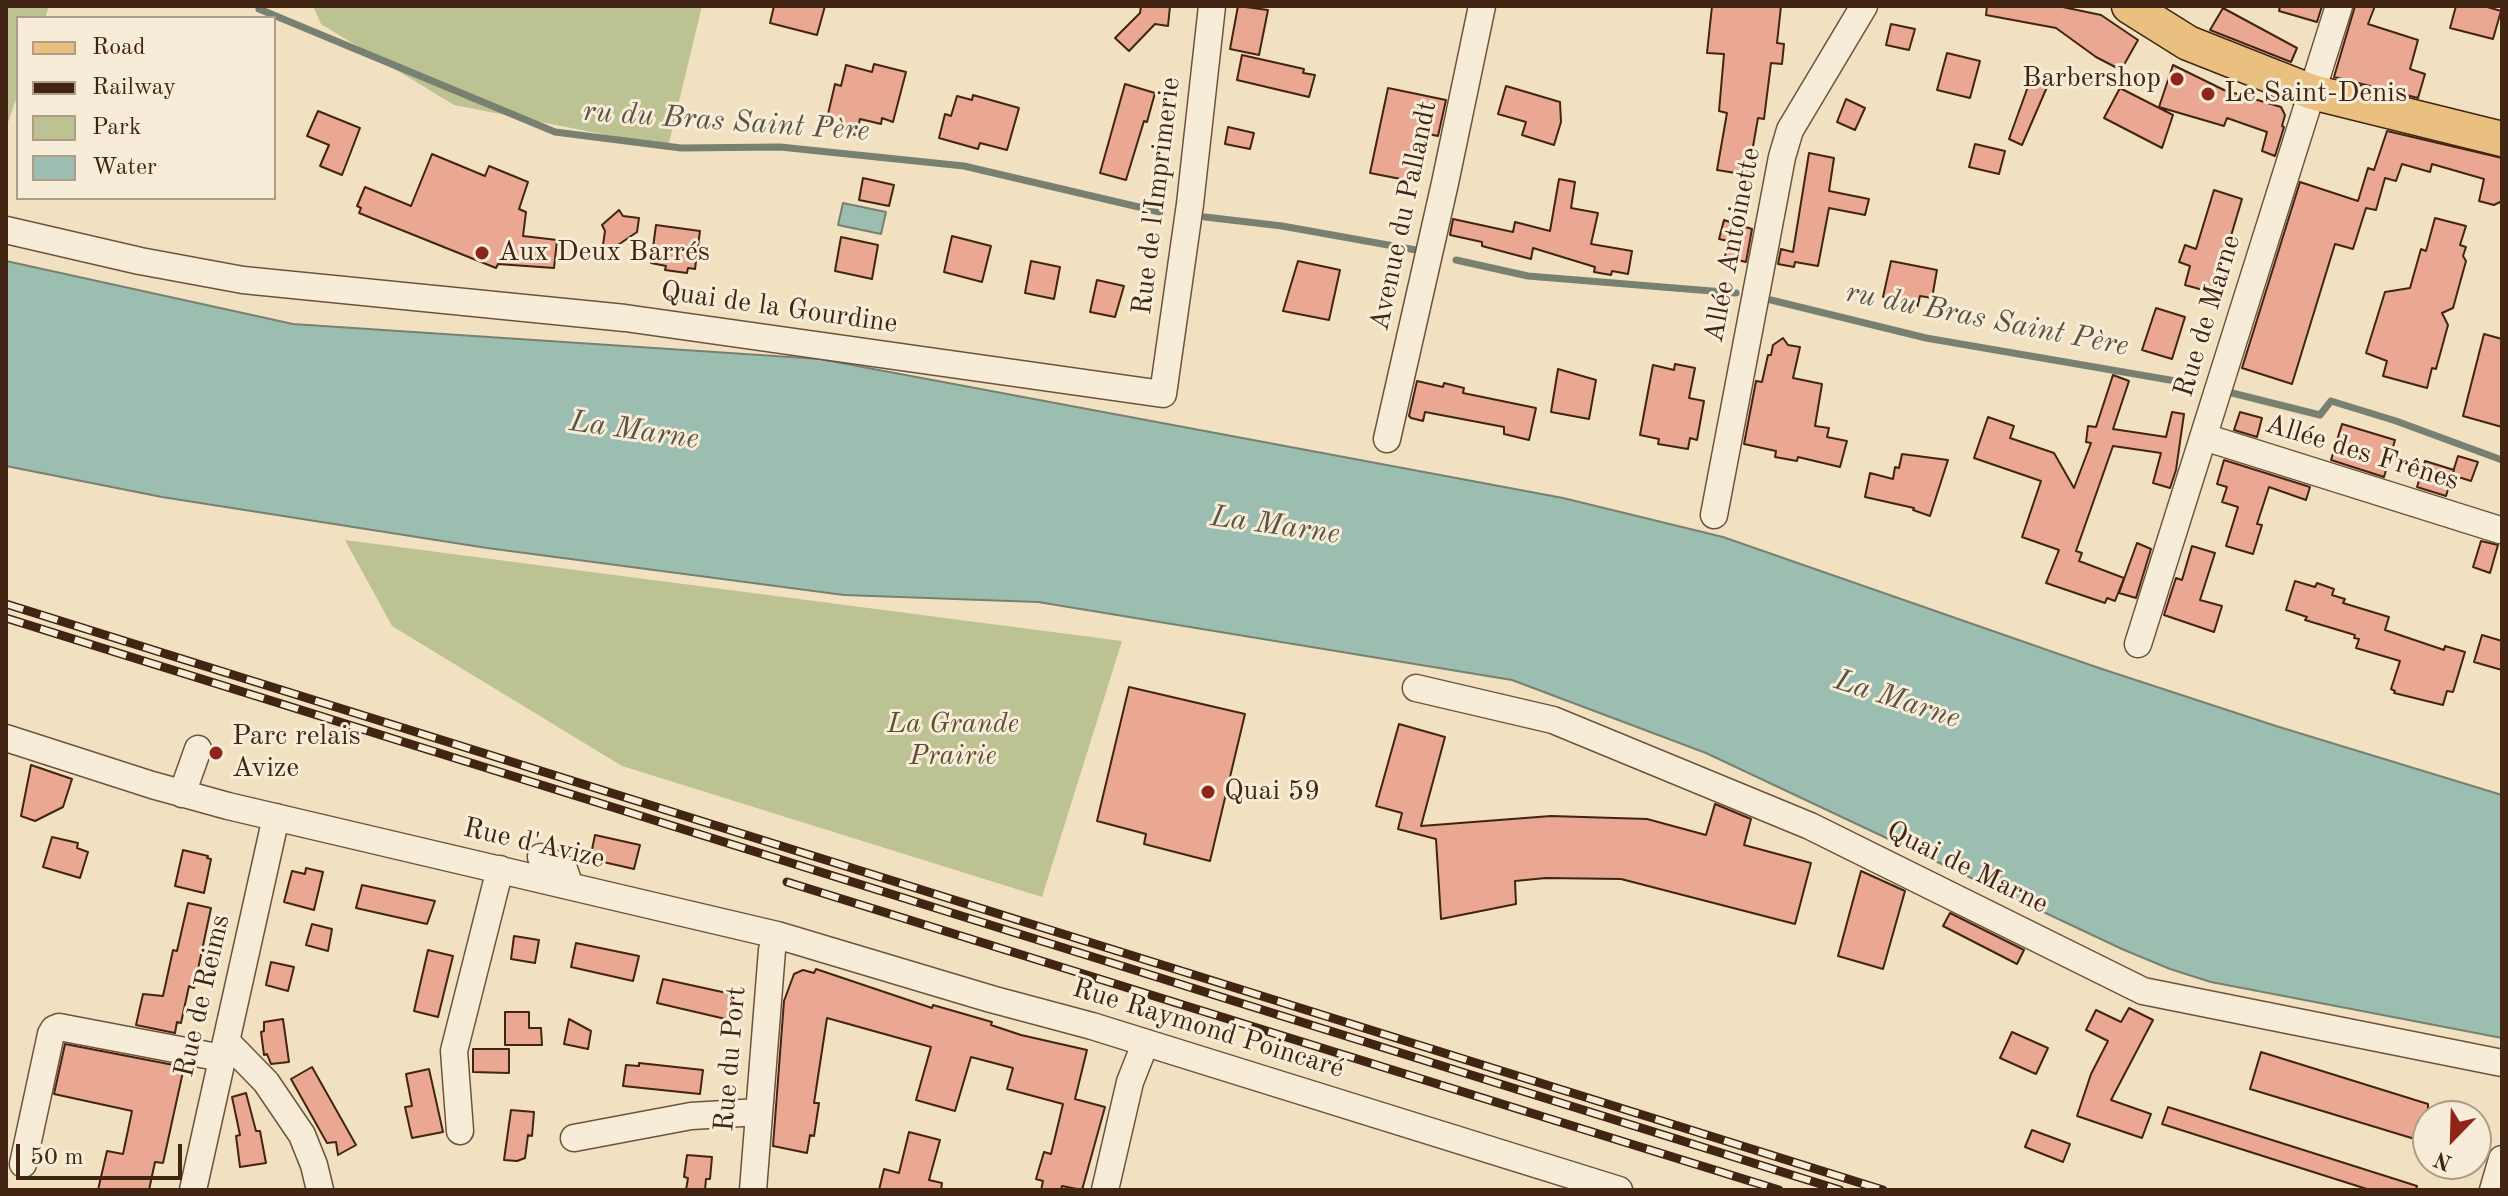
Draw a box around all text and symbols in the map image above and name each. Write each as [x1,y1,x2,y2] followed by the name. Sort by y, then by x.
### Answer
[16,16,276,200] legend
[92,36,145,60] text: Road
[2022,62,2161,96] place label: Barbershop
[2168,70,2186,88] marker: Barbershop
[1126,75,1188,317] street label: Rue de l'Imprimerie
[92,76,176,100] text: Railway
[2224,77,2407,111] place label: Le Saint-Denis
[2199,85,2217,103] marker: Le Saint-Denis
[581,94,871,150] water label: ru du Bras Saint Père
[1363,98,1445,334] street label: Avenue du Pallandt
[92,116,141,140] text: Park
[1698,144,1768,346] street label: Allée Antoinette
[92,156,157,180] text: Water
[2167,231,2249,401] street label: Rue de Marne
[498,236,710,270] place label: Aux Deux Barrés
[473,244,491,262] marker: Aux Deux Barrés
[658,275,900,341] street label: Quai de la Gourdine
[1842,275,2132,365] water label: ru du Bras Saint Père
[567,404,701,458] water label: La Marne
[2261,408,2463,498] street label: Allée des Frênes
[1208,499,1342,553] water label: La Marne
[1830,663,1964,737] water label: La Marne
[887,708,1019,774] park label: La Grande Prairie
[232,720,361,786] place label: Parc relais Avize
[207,744,225,762] marker: Parc relais Avize
[1224,775,1320,809] place label: Quai 59
[1199,783,1217,801] marker: Quai 59
[460,811,608,877] street label: Rue d'Avize
[1881,814,2053,922] street label: Quai de Marne
[168,911,238,1081] street label: Rue de Reims
[1068,972,1348,1086] street label: Rue Raymond Poincaré
[708,985,754,1133] street label: Rue du Port
[2412,1100,2492,1180] north arrow
[20,1128,186,1178] scale bar
[30,1146,84,1170] text: 50 m
[2431,1147,2455,1174] text: N

